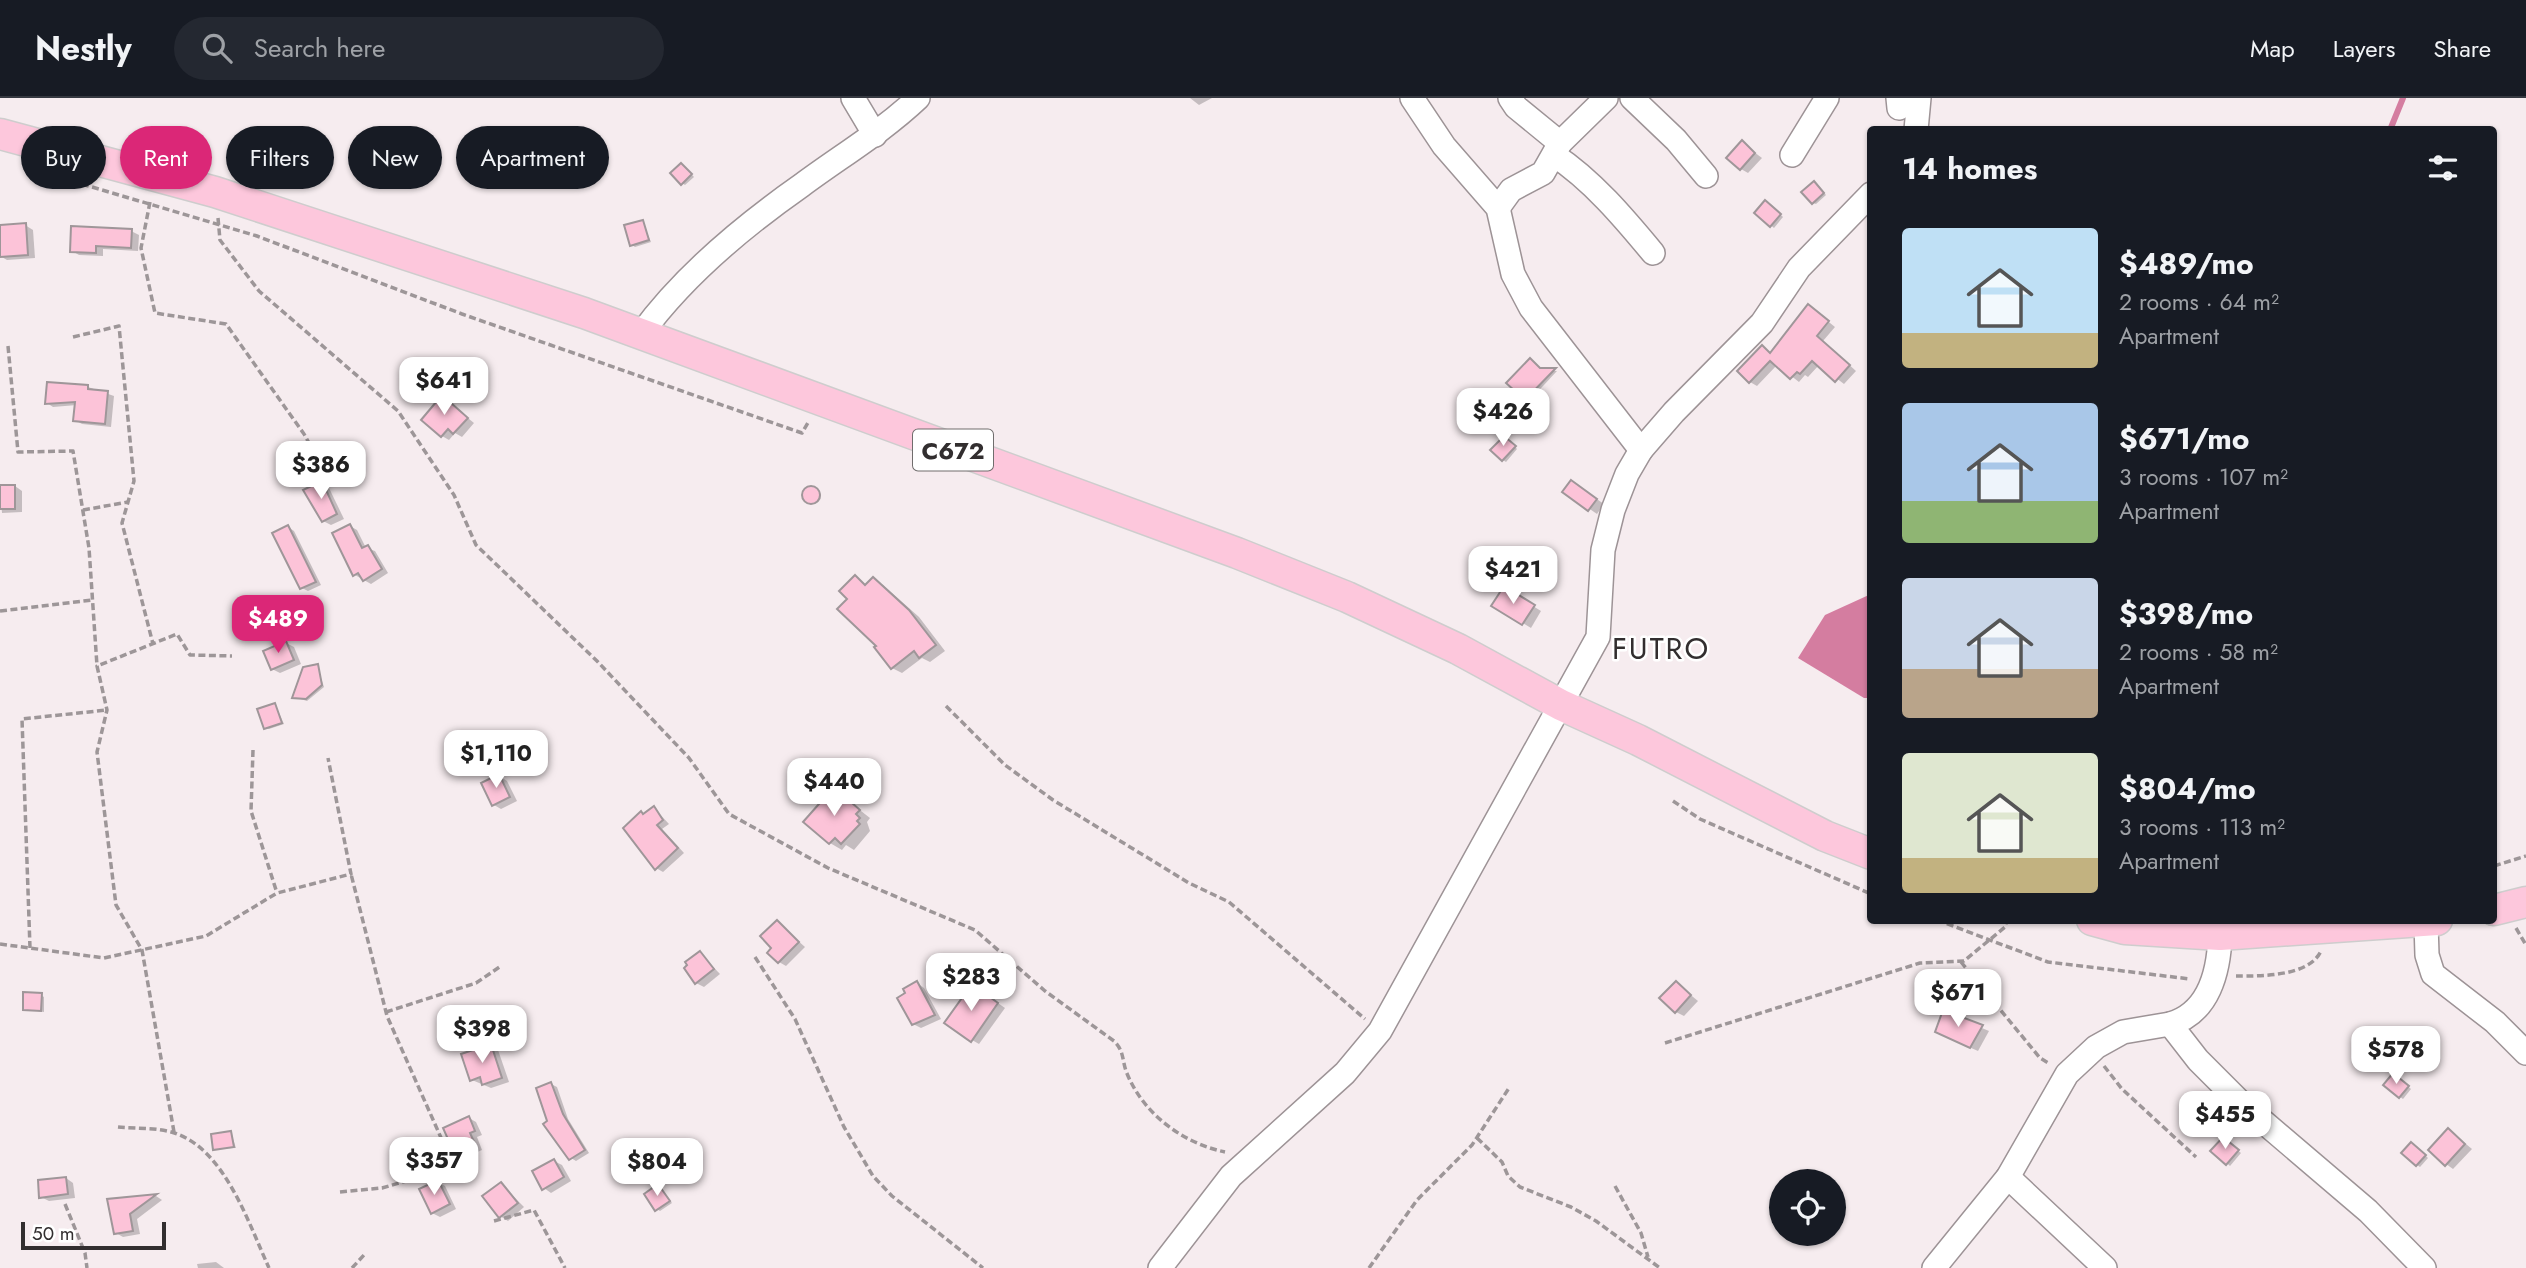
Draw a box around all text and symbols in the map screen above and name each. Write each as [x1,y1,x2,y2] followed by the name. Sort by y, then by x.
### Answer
[174,17,664,80] search box
[35,25,132,72] text: Nestly
[198,29,236,67] icon: search
[254,29,385,67] text: Search here
[2250,31,2295,66] text: Map
[2333,31,2395,66] text: Layers
[2433,31,2491,66] text: Share
[21,126,106,189] chip: Buy
[120,126,212,189] chip: Rent
[226,126,334,189] chip: Filters
[348,126,442,189] chip: New
[456,126,609,189] chip: Apartment
[1902,147,2037,190] text: 14 homes
[2424,149,2462,187] icon: filters
[2119,242,2254,285] text: $489/mo
[1958,256,2042,340] icon: home
[2119,285,2279,319] text: 2 rooms · 64 m²
[2119,319,2219,353] text: Apartment
[403,358,485,417] pin: $641
[415,363,473,397] text: $641
[1462,388,1544,448] pin: $426
[1473,394,1533,428] text: $426
[2119,417,2250,460] text: $671/mo
[913,430,993,470] road number: C672
[1958,431,2042,515] icon: home
[280,442,362,501] pin: $386
[292,447,350,481] text: $386
[2119,460,2288,494] text: 3 rooms · 107 m²
[2119,494,2219,528] text: Apartment
[1472,546,1554,606] pin: $421
[1484,552,1542,586] text: $421
[2119,592,2253,635] text: $398/mo
[237,596,319,655] pin: $489
[248,601,308,635] text: $489
[1958,606,2042,690] icon: home
[1612,627,1710,670] district label: FUTRO
[2119,635,2278,669] text: 2 rooms · 58 m²
[2119,669,2219,703] text: Apartment
[439,730,553,790] pin: $1,110
[460,736,532,770] text: $1,110
[793,758,875,818] pin: $440
[803,764,865,798] text: $440
[2119,767,2256,810] text: $804/mo
[1958,781,2042,865] icon: home
[2119,810,2285,844] text: 3 rooms · 113 m²
[2119,844,2219,878] text: Apartment
[930,954,1012,1013] pin: $283
[942,959,1000,993] text: $283
[1917,970,1999,1029] pin: $671
[1930,975,1986,1009] text: $671
[441,1006,523,1065] pin: $398
[453,1011,511,1045] text: $398
[2355,1026,2437,1086] pin: $578
[2367,1032,2425,1066] text: $578
[2184,1091,2266,1151] pin: $455
[2195,1097,2255,1131] text: $455
[393,1138,475,1197] pin: $357
[616,1138,698,1198] pin: $804
[405,1143,463,1177] text: $357
[627,1144,687,1178] text: $804
[1769,1169,1846,1246] map controls
[1769,1169,1846,1246] button: locate
[21,1219,166,1251] scale bar
[32,1220,75,1247] text: 50 m

